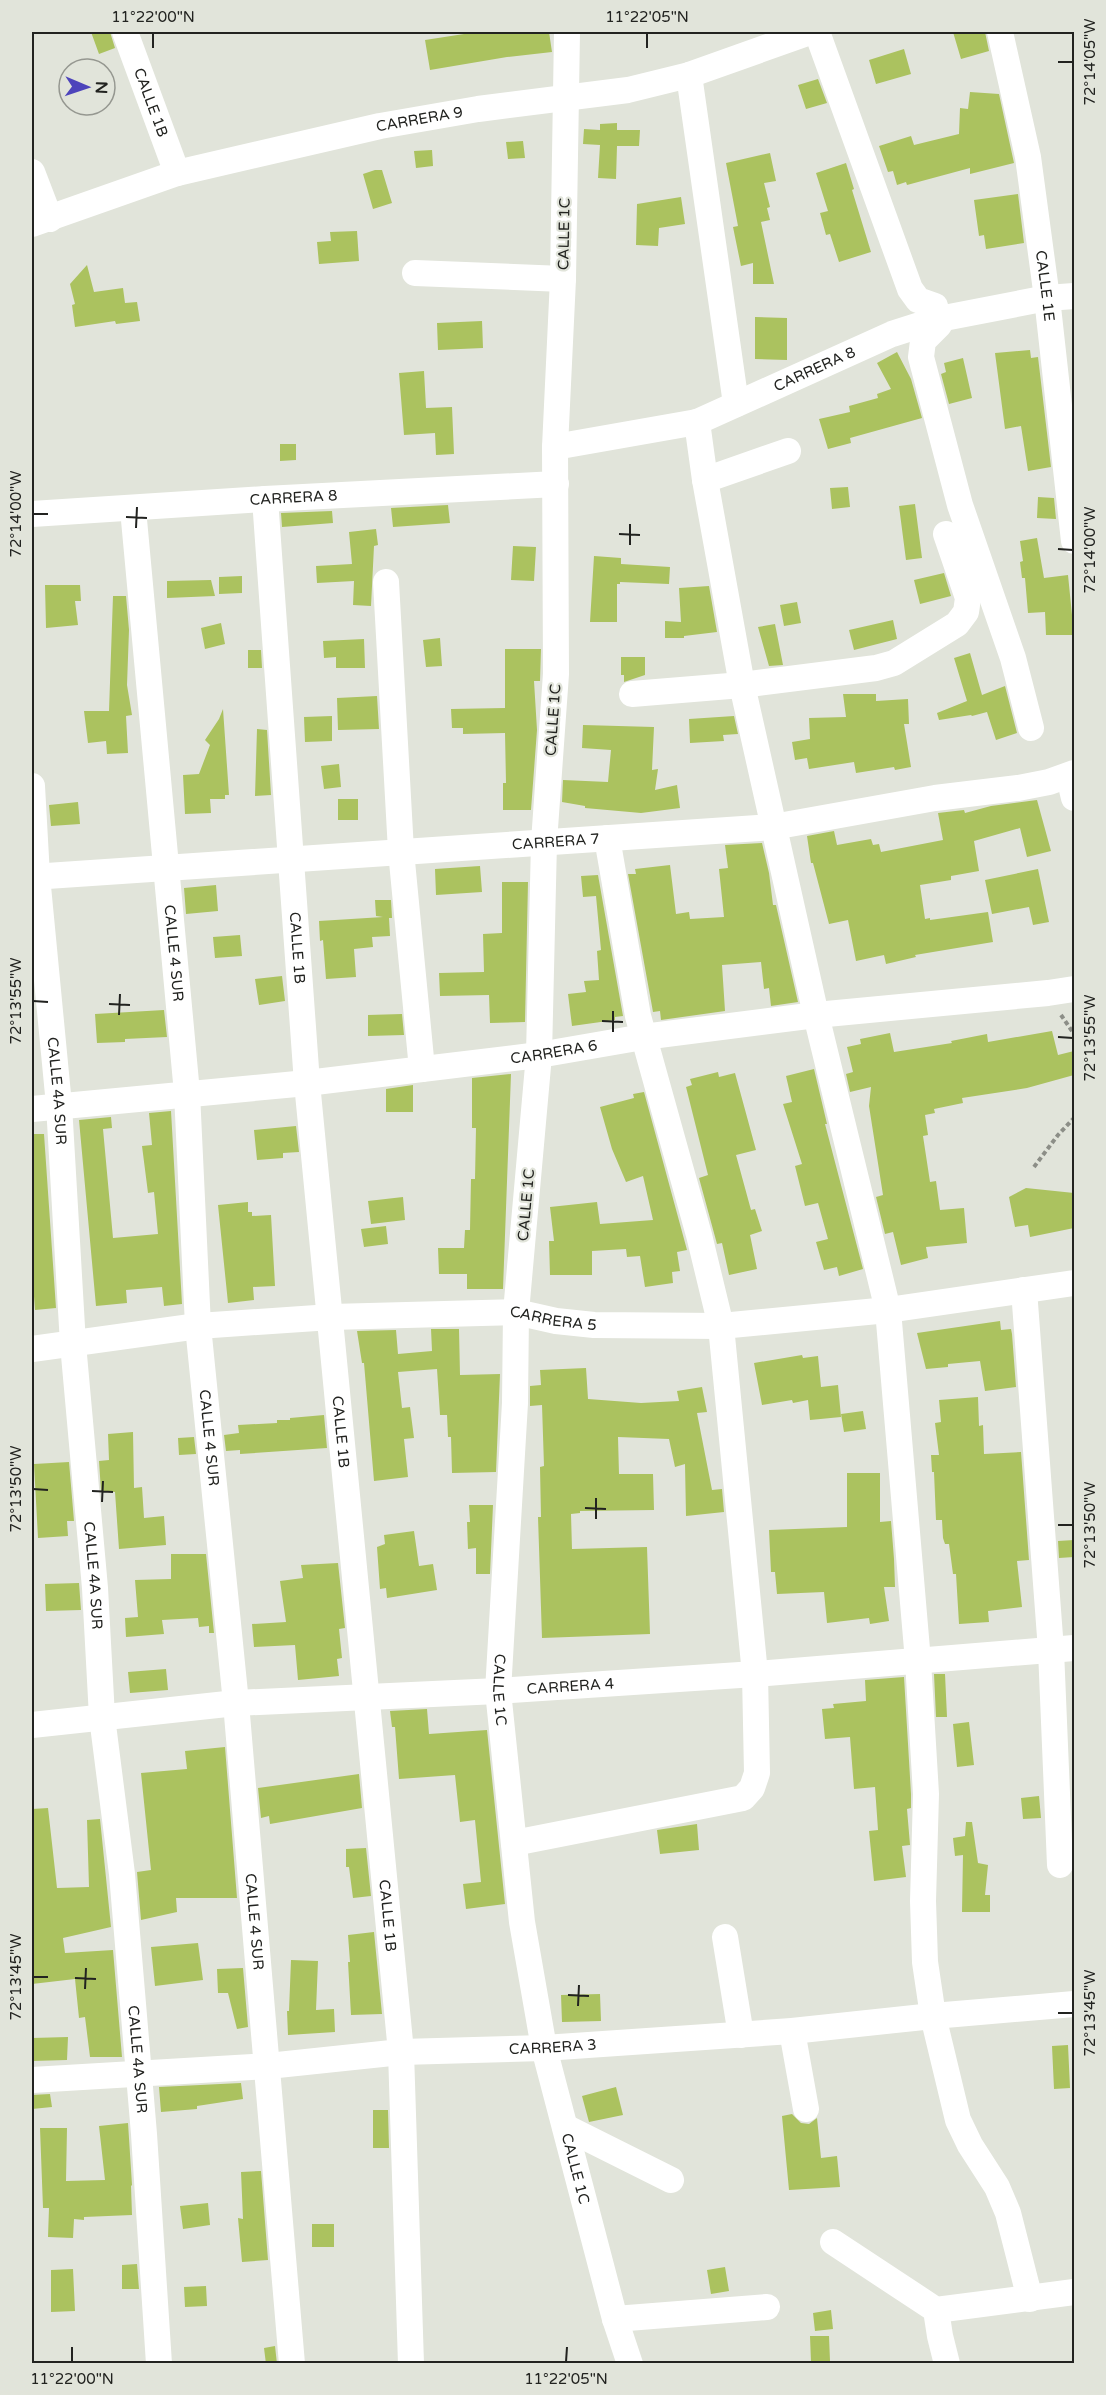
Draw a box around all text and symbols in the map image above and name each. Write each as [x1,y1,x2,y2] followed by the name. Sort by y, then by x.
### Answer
[111,8,195,26] text: 11°22'00"N
[605,8,689,26] text: 11°22'05"N
[1081,19,1099,105] text: 72°14'05"W
[57,57,117,117] north arrow
[130,65,172,139] street label: CALLE 1B
[91,81,111,94] text: N
[375,103,464,136] street label: CARRERA 9
[554,198,574,270] street label: CALLE 1C
[1032,249,1059,322] street label: CALLE 1E
[771,343,858,395] street label: CARRERA 8
[7,471,25,557] text: 72°14'00"W
[249,486,338,509] street label: CARRERA 8
[1081,507,1099,593] text: 72°14'00"W
[542,683,564,757] street label: CALLE 1C
[511,830,600,854] street label: CARRERA 7
[161,904,187,1002] street label: CALLE 4 SUR
[286,911,309,985] street label: CALLE 1B
[7,958,25,1044] text: 72°13'55"W
[1081,995,1099,1081] text: 72°13'55"W
[44,1036,70,1145] street label: CALLE 4A SUR
[509,1036,599,1067] street label: CARRERA 6
[514,1168,538,1242] street label: CALLE 1C
[510,1303,598,1334] street label: CARRERA 5
[195,1389,223,1487] street label: CALLE 4 SUR
[328,1395,353,1469] street label: CALLE 1B
[7,1446,25,1532] text: 72°13'50"W
[1081,1482,1099,1568] text: 72°13'50"W
[80,1521,106,1630] street label: CALLE 4A SUR
[489,1653,511,1727] street label: CALLE 1C
[526,1674,615,1698] street label: CARRERA 4
[241,1872,268,1971] street label: CALLE 4 SUR
[375,1879,400,1952] street label: CALLE 1B
[7,1934,25,2020] text: 72°13'45"W
[1081,1970,1099,2056] text: 72°13'45"W
[124,2005,151,2114] street label: CALLE 4A SUR
[509,2035,597,2058] street label: CARRERA 3
[558,2131,593,2206] street label: CALLE 1C
[30,2370,114,2388] text: 11°22'00"N
[524,2370,608,2388] text: 11°22'05"N

